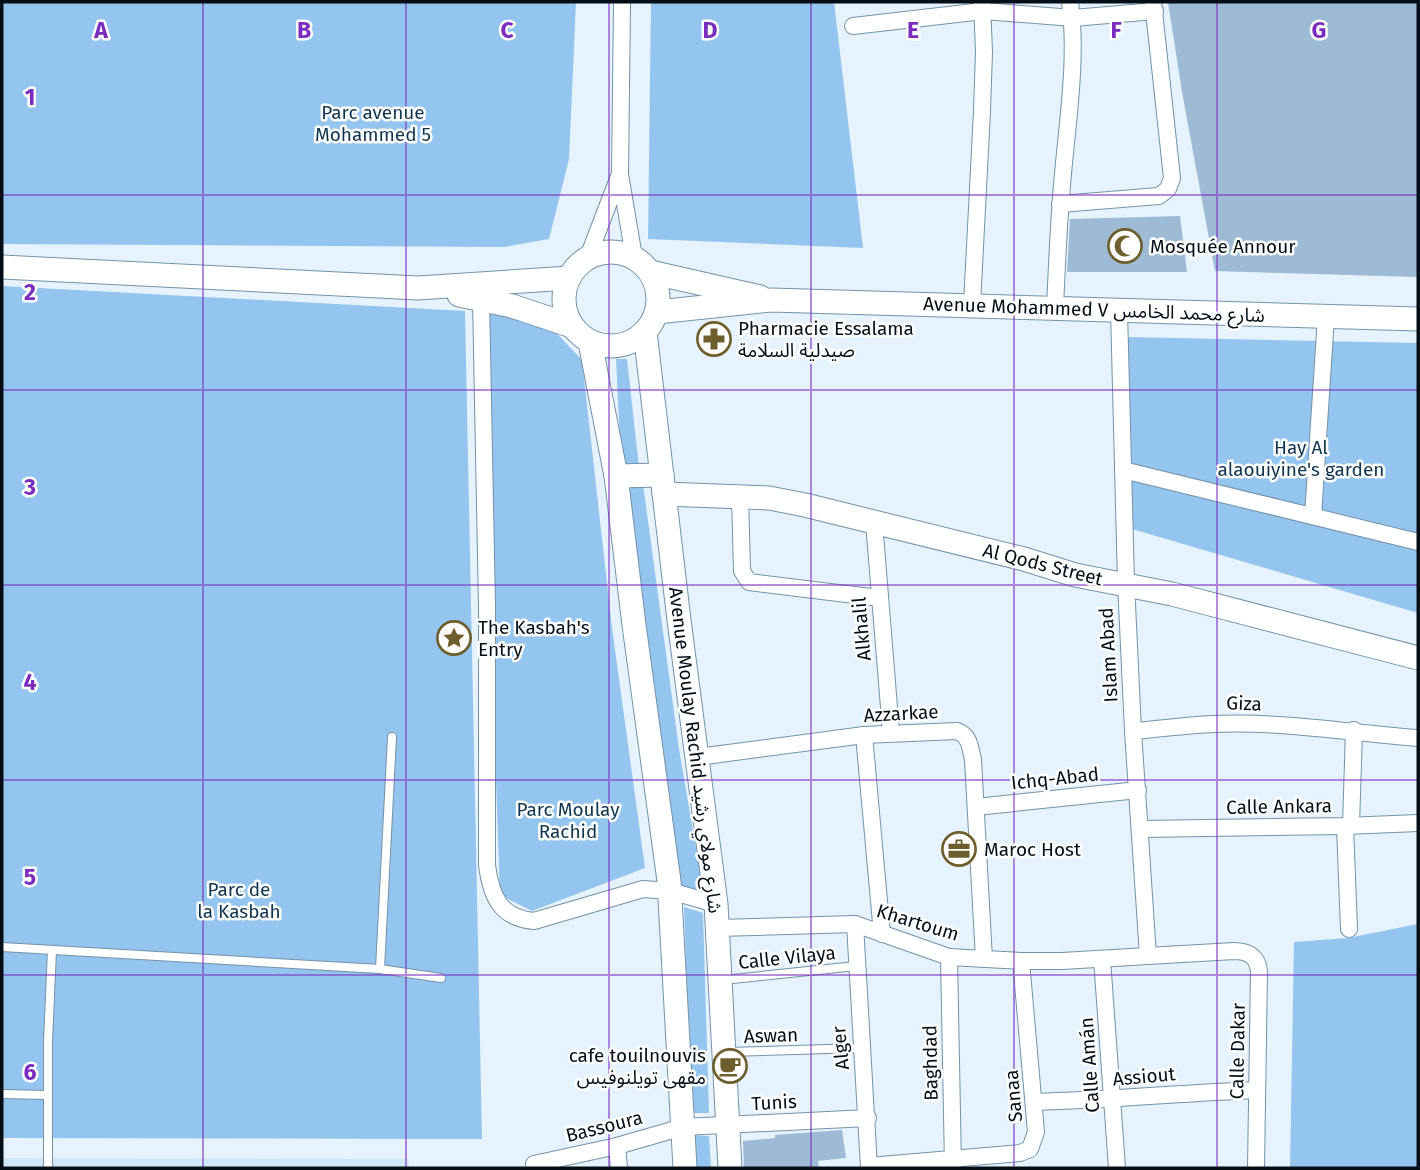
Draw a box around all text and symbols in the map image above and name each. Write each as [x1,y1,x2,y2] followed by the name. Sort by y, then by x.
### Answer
[93,16,108,44] text: A
[297,16,311,44] text: B
[500,16,514,44] text: C
[703,16,718,44] text: D
[907,16,919,44] text: E
[1110,16,1122,44] text: F
[1312,16,1326,44] text: G
[25,83,35,111] text: 1
[315,101,431,146] park label: Parc avenue Mohammed 5
[1106,227,1144,265] mosque icon: Mosquée Annour
[1150,235,1296,258] place label: Mosquée Annour
[24,278,36,306] text: 2
[923,292,1265,329] street label: Avenue Mohammed V شارع محمد الخامس
[738,317,914,362] place label: Pharmacie Essalama صيدلية السلامة
[695,320,733,358] pharmacy icon: Pharmacie Essalama صيدلية السلامة
[1218,436,1384,481] park label: Hay Al alaouiyine's garden
[23,473,36,501] text: 3
[981,539,1105,590] street label: Al Qods Street
[661,586,727,915] street label: Avenue Moulay Rachid شارع مولاي رشيد
[847,596,876,662] street label: Alkhalil
[1095,607,1122,703] street label: Islam Abad
[478,616,590,661] place label: The Kasbah's Entry
[435,619,473,657] place icon: The Kasbah's Entry
[24,668,37,696] text: 4
[1226,691,1262,716] street label: Giza
[863,700,939,727] street label: Azzarkae
[1010,762,1100,795] street label: Ichq-Abad
[1226,794,1332,819] street label: Calle Ankara
[516,798,620,843] park label: Parc Moulay Rachid
[940,830,978,868] office icon: Maroc Host
[984,838,1081,861] place label: Maroc Host
[24,863,36,891] text: 5
[197,878,281,923] park label: Parc de la Kasbah
[874,899,962,946] street label: Khartoum
[737,941,837,974] street label: Calle Vilaya
[1225,1002,1250,1099] street label: Calle Dakar
[1075,1016,1104,1113] street label: Calle Amán
[743,1023,799,1048] street label: Aswan
[827,1025,854,1071] street label: Alger
[918,1025,943,1101] street label: Baghdad
[569,1044,706,1089] place label: cafe touilnouvis مقهى تويلنوفيس
[711,1047,749,1085] cafe icon: cafe touilnouvis مقهى تويلنوفيس
[24,1058,37,1086] text: 6
[1112,1062,1176,1091] street label: Assiout
[1000,1069,1027,1123] street label: Sanaa
[751,1090,797,1115] street label: Tunis
[563,1106,645,1147] street label: Bassoura

